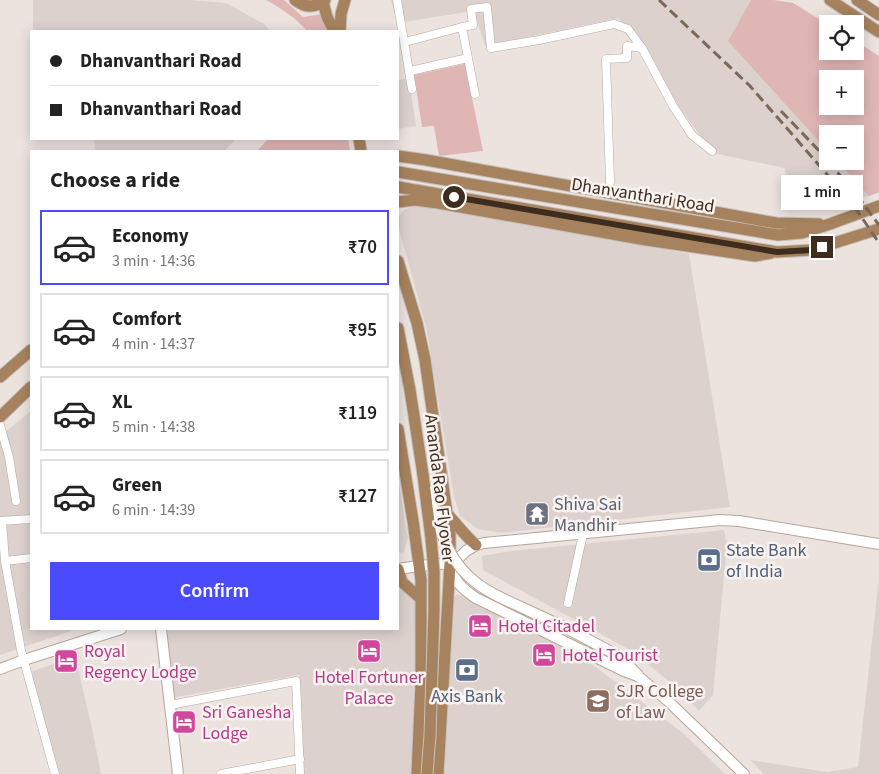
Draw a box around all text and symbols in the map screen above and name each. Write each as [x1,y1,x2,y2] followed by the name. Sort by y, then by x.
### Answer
[819,15,864,170] map controls
[819,15,864,60] button: locate
[80,48,242,75] text: Dhanvanthari Road
[819,70,864,115] button: +
[80,96,242,123] text: Dhanvanthari Road
[819,125,864,170] button: −
[50,164,180,196] text: Choose a ride
[570,172,716,219] street label: Dhanvanthari Road
[781,174,863,210] callout: 1 min
[803,181,841,203] text: 1 min
[443,186,465,208] route start
[112,223,189,250] text: Economy
[52,225,97,270] icon: car
[348,234,377,261] text: ₹70
[811,236,833,258] route end
[112,250,195,272] text: 3 min · 14:36
[112,306,182,333] text: Comfort
[52,308,97,353] icon: car
[348,317,377,344] text: ₹95
[112,333,195,355] text: 4 min · 14:37
[112,389,133,416] text: XL
[52,391,97,436] icon: car
[338,400,377,427] text: ₹119
[418,413,461,564] street label: Ananda Rao Flyover
[112,416,195,438] text: 5 min · 14:38
[112,472,162,499] text: Green
[52,474,97,519] icon: car
[338,483,377,510] text: ₹127
[554,492,622,538] place label: Shiva Sai Mandhir
[112,499,195,521] text: 6 min · 14:39
[524,501,550,527] temple icon: Shiva Sai Mandhir
[726,538,807,584] place label: State Bank of India
[696,547,722,573] bank icon: State Bank of India
[50,562,379,620] button: Confirm
[467,613,493,639] hotel icon: Hotel Citadel
[498,614,595,639] place label: Hotel Citadel
[356,638,382,664] hotel icon: Hotel Fortuner Palace
[84,639,197,685] place label: Royal Regency Lodge
[531,642,557,668] hotel icon: Hotel Tourist
[562,643,658,668] place label: Hotel Tourist
[53,648,79,674] hotel icon: Royal Regency Lodge
[454,657,480,683] bank icon: Axis Bank
[314,665,425,711] place label: Hotel Fortuner Palace
[616,679,704,725] place label: SJR College of Law
[431,684,503,709] place label: Axis Bank
[585,688,611,714] school or university icon: SJR College of Law
[202,700,291,746] place label: Sri Ganesha Lodge
[171,709,197,735] hotel icon: Sri Ganesha Lodge

